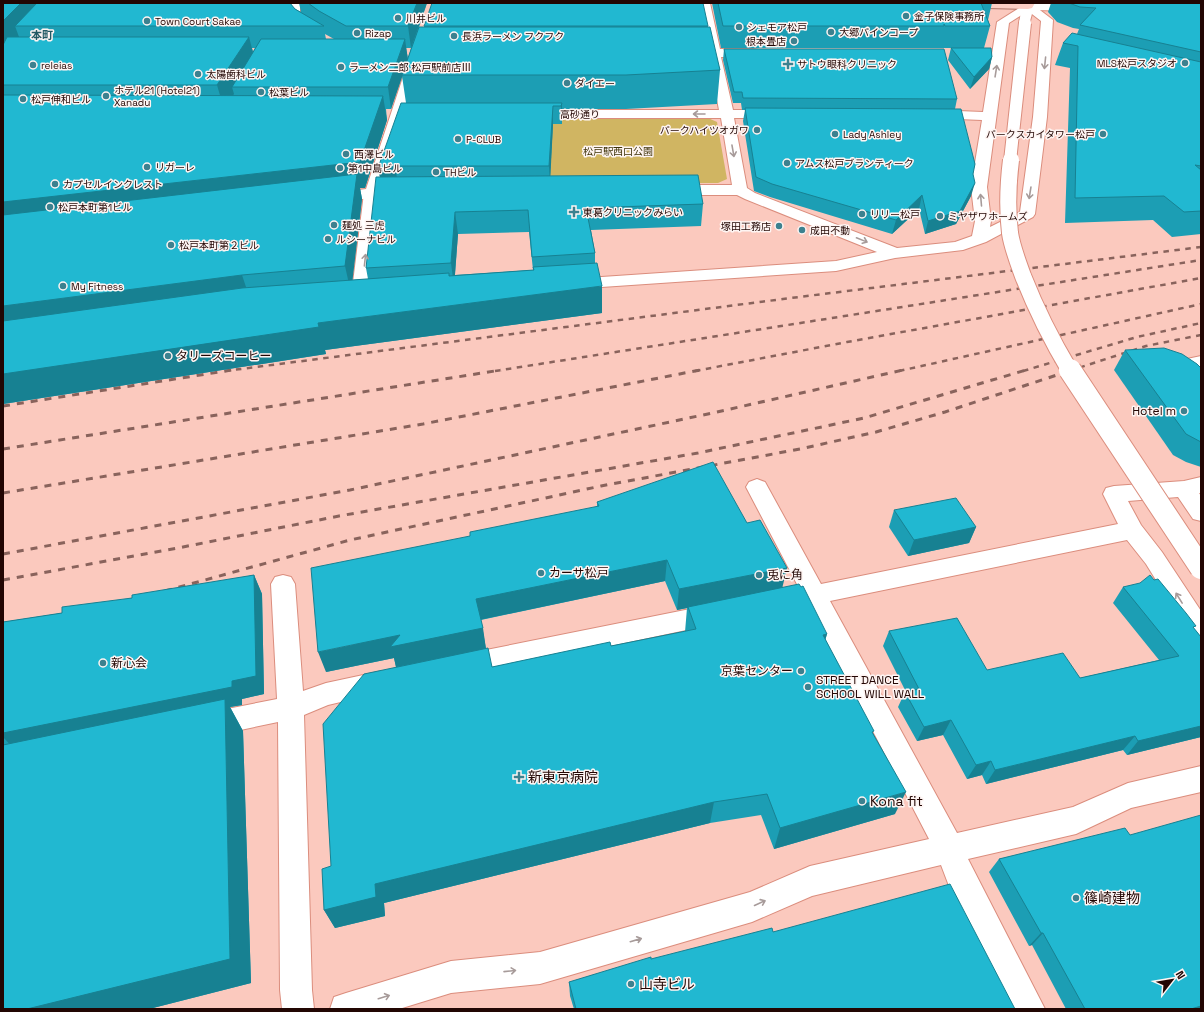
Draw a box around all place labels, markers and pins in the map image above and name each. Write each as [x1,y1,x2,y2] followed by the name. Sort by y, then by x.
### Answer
[914,10,984,23] place label: 金子保険事務所
[901,11,911,21] marker: 金子保険事務所
[406,12,446,25] place label: 川井ビル
[393,13,403,23] marker: 川井ビル
[155,15,241,28] place label: Town Court Sakae
[142,16,152,26] marker: Town Court Sakae
[747,21,807,34] place label: シェモア松戸
[734,22,744,32] marker: シェモア松戸
[839,26,918,39] place label: 大郷パインコープ
[365,27,391,40] place label: Rizap
[826,27,836,37] marker: 大郷パインコープ
[352,28,362,38] marker: Rizap
[462,30,564,43] place label: 長浜ラーメン フクフク
[449,31,459,41] marker: 長浜ラーメン フクフク
[746,35,786,48] place label: 根本畳店
[789,36,799,46] marker: 根本畳店
[1097,57,1177,70] place label: MLS松戸スタジオ
[782,58,794,70] marker: サトウ眼科クリニック
[797,58,897,71] place label: サトウ眼科クリニック
[1180,58,1190,68] marker: MLS松戸スタジオ
[41,59,72,72] place label: releias
[28,60,38,70] marker: releias
[349,61,471,74] place label: ラーメン二郎 松戸駅前店Ⅲ
[336,62,346,72] marker: ラーメン二郎 松戸駅前店Ⅲ
[206,68,266,81] place label: 太陽歯科ビル
[193,69,203,79] marker: 太陽歯科ビル
[575,77,615,90] place label: ダイエー
[562,78,572,88] marker: ダイエー
[114,84,200,109] place label: ホテル21 (Hotel21) Xanadu
[269,86,309,99] place label: 松葉ビル
[256,87,266,97] marker: 松葉ビル
[101,91,111,101] marker: ホテル21 (Hotel21) Xanadu
[31,93,91,106] place label: 松戸伸和ビル
[18,94,28,104] marker: 松戸伸和ビル
[660,124,749,137] place label: パークハイツオガワ
[752,125,762,135] marker: パークハイツオガワ
[843,128,901,141] place label: Lady Ashley
[986,128,1095,141] place label: パークスカイタワー松戸
[830,129,840,139] marker: Lady Ashley
[1098,129,1108,139] marker: パークスカイタワー松戸
[466,133,502,146] place label: P-CLUB
[453,134,463,144] marker: P-CLUB
[354,148,394,161] place label: 西澤ビル
[341,149,351,159] marker: 西澤ビル
[795,157,914,170] place label: アムス松戸ブランティーク
[782,158,792,168] marker: アムス松戸ブランティーク
[155,161,195,174] place label: リガーレ
[142,162,152,172] marker: リガーレ
[348,162,402,175] place label: 第1中島ビル
[335,163,345,173] marker: 第1中島ビル
[444,166,476,179] place label: THビル
[431,167,441,177] marker: THビル
[63,178,163,191] place label: カプセルインクレスト
[50,179,60,189] marker: カプセルインクレスト
[58,201,132,214] place label: 松戸本町第1ビル
[45,202,55,212] marker: 松戸本町第1ビル
[568,206,580,218] marker: 東葛クリニックみらい
[583,206,683,219] place label: 東葛クリニックみらい
[870,208,920,221] place label: リリー松戸
[857,209,867,219] marker: リリー松戸
[948,210,1028,223] place label: ミヤザワホームズ
[935,211,945,221] marker: ミヤザワホームズ
[342,219,385,232] place label: 麺処 三虎
[329,220,339,230] marker: 麺処 三虎
[721,220,771,233] place label: 塚田工務店
[774,221,784,231] marker: 塚田工務店
[810,224,850,237] place label: 成田不動
[797,225,807,235] marker: 成田不動
[336,233,396,246] place label: ルシーナビル
[323,234,333,244] marker: ルシーナビル
[179,239,259,252] place label: 松戸本町第２ビル
[166,240,176,250] marker: 松戸本町第２ビル
[71,280,123,293] place label: My Fitness
[58,281,68,291] marker: My Fitness
[176,348,271,364] place label: タリーズコーヒー
[163,351,173,361] marker: タリーズコーヒー
[1132,403,1176,419] place label: Hotel m
[1179,406,1189,416] marker: Hotel m
[549,565,609,581] place label: カーサ松戸
[767,567,803,583] place label: 兎に角
[536,568,546,578] marker: カーサ松戸
[754,570,764,580] marker: 兎に角
[111,655,147,671] place label: 新心会
[98,658,108,668] marker: 新心会
[721,663,793,679] place label: 京葉センター
[796,666,806,676] marker: 京葉センター
[816,672,925,702] place label: STREET DANCE SCHOOL WILL WALL
[803,682,813,692] marker: STREET DANCE SCHOOL WILL WALL
[528,768,598,786] place label: 新東京病院
[513,771,525,783] marker: 新東京病院
[870,792,923,810] place label: Kona fit
[857,796,867,806] marker: Kona fit
[1084,889,1140,907] place label: 篠崎建物
[1071,893,1081,903] marker: 篠崎建物
[639,975,695,993] place label: 山寺ビル
[626,979,636,989] marker: 山寺ビル

